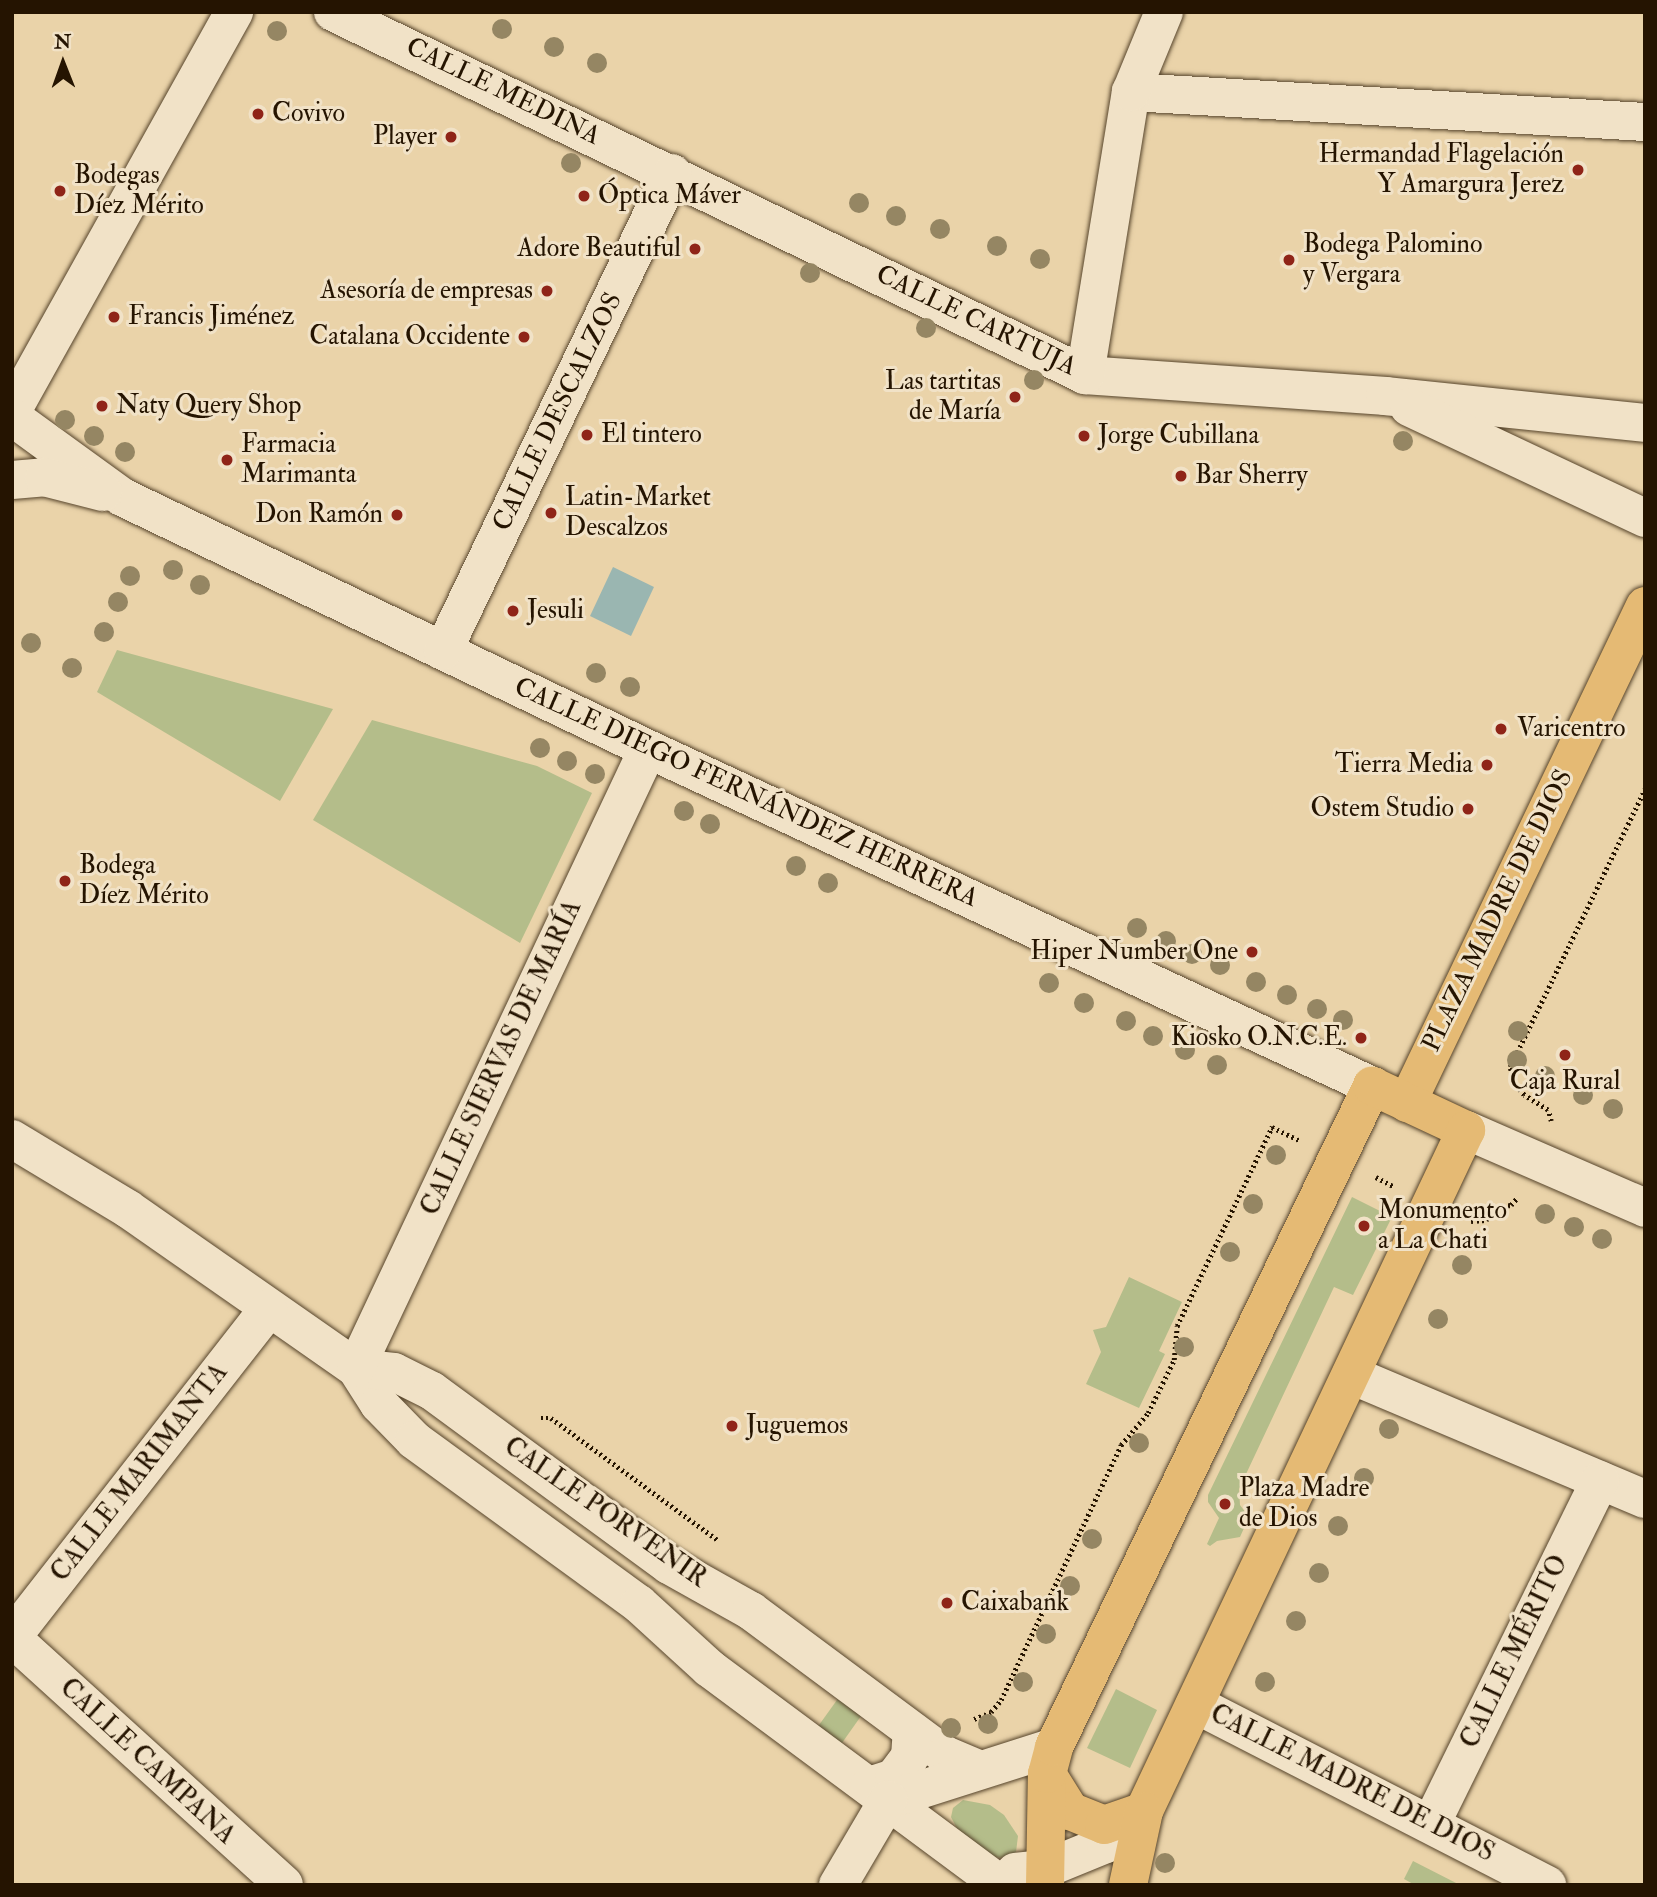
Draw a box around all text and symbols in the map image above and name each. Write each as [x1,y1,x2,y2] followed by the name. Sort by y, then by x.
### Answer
[28,28,98,98] north arrow
[54,30,71,54] text: N
[401,31,605,153] street label: CALLE MEDINA
[272,98,345,130] place label: Covivo
[250,106,266,122] marker: Covivo
[373,121,437,153] place label: Player
[443,129,459,145] marker: Player
[1319,139,1564,200] place label: Hermandad Flagelación Y Amargura Jerez
[74,160,204,222] place label: Bodegas Díez Mérito
[1570,162,1586,178] marker: Hermandad Flagelación Y Amargura Jerez
[598,180,741,212] place label: Óptica Máver
[52,183,68,199] marker: Bodegas Díez Mérito
[576,188,592,204] marker: Óptica Máver
[1303,229,1482,290] place label: Bodega Palomino y Vergara
[517,233,681,265] place label: Adore Beautiful
[687,241,703,257] marker: Adore Beautiful
[1281,252,1297,268] marker: Bodega Palomino y Vergara
[871,259,1081,383] street label: CALLE CARTUJA
[320,275,533,307] place label: Asesoría de empresas
[539,283,555,299] marker: Asesoría de empresas
[487,288,629,536] street label: CALLE DESCALZOS
[128,301,294,333] place label: Francis Jiménez
[106,309,122,325] marker: Francis Jiménez
[309,321,510,353] place label: Catalana Occidente
[516,329,532,345] marker: Catalana Occidente
[885,366,1001,428] place label: Las tartitas de María
[1007,389,1023,405] marker: Las tartitas de María
[116,390,301,422] place label: Naty Query Shop
[94,398,110,414] marker: Naty Query Shop
[601,419,702,451] place label: El tintero
[1098,420,1259,452] place label: Jorge Cubillana
[579,427,595,443] marker: El tintero
[1076,428,1092,444] marker: Jorge Cubillana
[241,429,357,490] place label: Farmacia Marimanta
[219,452,235,468] marker: Farmacia Marimanta
[1195,460,1308,492] place label: Bar Sherry
[1173,468,1189,484] marker: Bar Sherry
[565,482,711,544] place label: Latin-Market Descalzos
[255,499,383,531] place label: Don Ramón
[543,505,559,521] marker: Latin-Market Descalzos
[389,507,405,523] marker: Don Ramón
[527,595,584,627] place label: Jesuli
[505,603,521,619] marker: Jesuli
[509,672,983,914] street label: CALLE DIEGO FERNÁNDEZ HERRERA
[1517,713,1626,745] place label: Varicentro
[1491,719,1511,739] marker: Varicentro
[1335,749,1473,781] place label: Tierra Media
[1479,757,1495,773] marker: Tierra Media
[1416,765,1580,1057] street label: PLAZA MADRE DE DIOS
[1311,793,1454,825] place label: Ostem Studio
[1460,801,1476,817] marker: Ostem Studio
[79,850,209,912] place label: Bodega Díez Mérito
[57,873,73,889] marker: Bodega Díez Mérito
[415,895,589,1221] street label: CALLE SIERVAS DE MARÍA
[1030,936,1238,968] place label: Hiper Number One
[1244,944,1260,960] marker: Hiper Number One
[1171,1022,1347,1054] place label: Kiosko O.N.C.E.
[1353,1030,1369,1046] marker: Kiosko O.N.C.E.
[1557,1047,1573,1063] marker: Caja Rural
[1510,1066,1620,1098] place label: Caja Rural
[1378,1195,1507,1256] place label: Monumento a La Chati
[1356,1218,1372,1234] marker: Monumento a La Chati
[45,1358,235,1588] street label: CALLE MARIMANTA
[746,1410,848,1442] place label: Juguemos
[724,1418,740,1434] marker: Juguemos
[498,1431,712,1595] street label: CALLE PORVENIR
[1239,1473,1369,1534] place label: Plaza Madre de Dios
[1217,1496,1233,1512] marker: Plaza Madre de Dios
[1455,1550,1575,1754] street label: CALLE MÉRITO
[961,1587,1069,1619] place label: Caixabank
[939,1595,955,1611] marker: Caixabank
[53,1673,241,1851] street label: CALLE CAMPANA
[1205,1699,1499,1869] street label: CALLE MADRE DE DIOS

